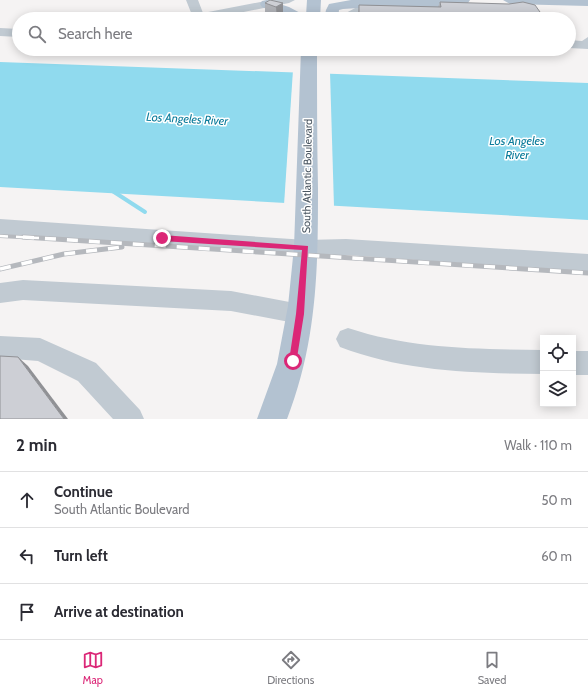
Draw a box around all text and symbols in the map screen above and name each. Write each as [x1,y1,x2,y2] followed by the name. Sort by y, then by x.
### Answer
[12,12,576,56] search box
[26,23,48,45] icon: search
[58,25,133,43] text: Search here
[146,109,230,128] water label: Los Angeles River
[299,119,315,233] street label: South Atlantic Boulevard
[489,133,545,162] water label: Los Angeles River
[153,229,171,247] route end
[540,335,576,407] map controls
[540,335,576,371] button: locate
[284,352,302,370] route start
[540,371,576,407] button: layers
[16,435,57,455] text: 2 min
[504,437,572,453] text: Walk · 110 m
[54,483,113,501] text: Continue
[16,489,38,511] icon: ahead
[542,492,572,508] text: 50 m
[54,501,189,517] text: South Atlantic Boulevard
[16,545,38,567] icon: left
[54,547,108,565] text: Turn left
[541,548,572,564] text: 60 m
[16,601,38,623] icon: arrive
[54,603,184,621] text: Arrive at destination
[82,649,104,687] tab: Map
[267,649,314,687] tab: Directions
[478,649,506,687] tab: Saved

